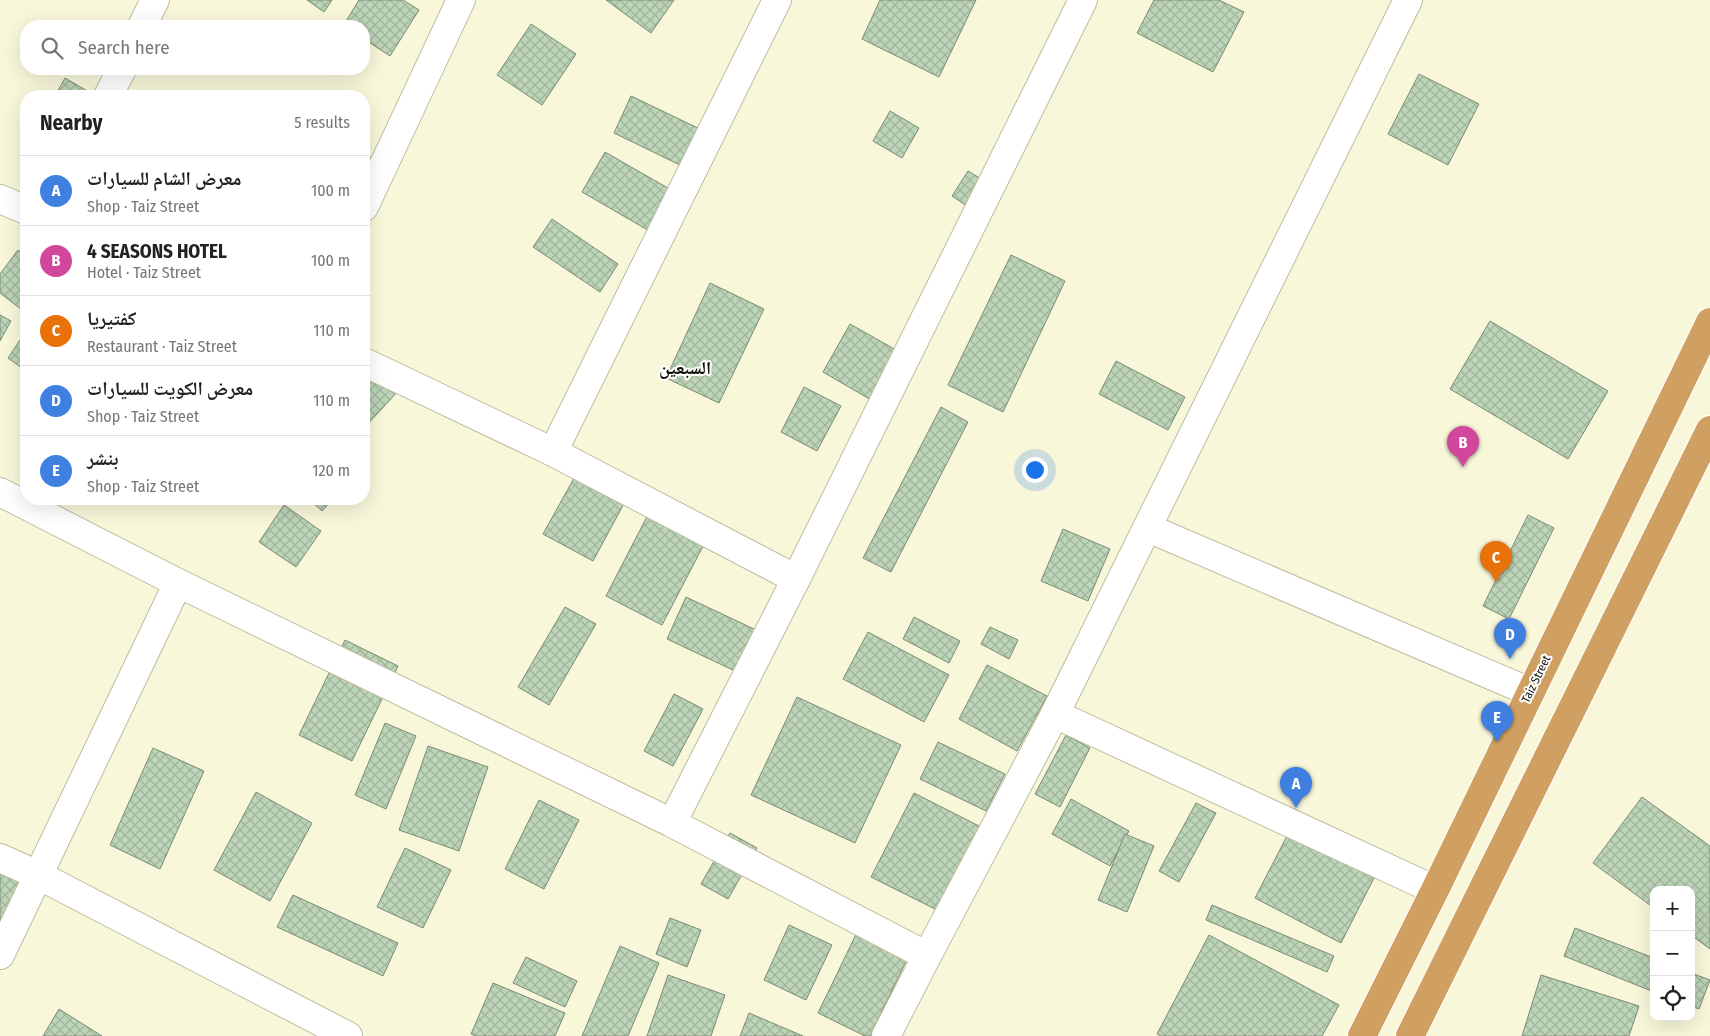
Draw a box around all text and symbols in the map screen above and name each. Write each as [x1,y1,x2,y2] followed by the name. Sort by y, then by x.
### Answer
[20,20,370,75] search box
[38,34,66,62] icon: search
[78,36,170,59] text: Search here
[40,110,102,136] text: Nearby
[294,113,350,132] text: 5 results
[87,167,241,190] text: معرض الشام للسيارات
[52,181,60,200] text: A
[311,181,350,200] text: 100 m
[87,197,199,216] text: Shop · Taiz Street
[87,240,227,263] text: 4 SEASONS HOTEL
[52,251,60,270] text: B
[311,251,350,270] text: 100 m
[87,263,201,282] text: Hotel · Taiz Street
[87,307,136,330] text: كفتيريا
[52,321,60,340] text: C
[313,321,350,340] text: 110 m
[87,337,237,356] text: Restaurant · Taiz Street
[659,357,711,379] district label: السبعين
[87,377,253,400] text: معرض الكويت للسيارات
[51,391,61,410] text: D
[313,391,350,410] text: 110 m
[87,407,199,426] text: Shop · Taiz Street
[1447,426,1479,467] pin: B
[87,447,119,470] text: بنشر
[1022,457,1048,483] your location
[52,461,60,480] text: E
[312,461,350,480] text: 120 m
[87,477,199,496] text: Shop · Taiz Street
[1480,541,1512,582] pin: C
[1494,618,1526,659] pin: D
[1519,653,1553,705] street label: Taiz Street
[1481,701,1513,742] pin: E
[1280,767,1312,808] pin: A
[1650,886,1695,1021] map controls
[1650,886,1695,931] button: +
[1650,931,1695,976] button: −
[1650,976,1695,1021] button: locate

